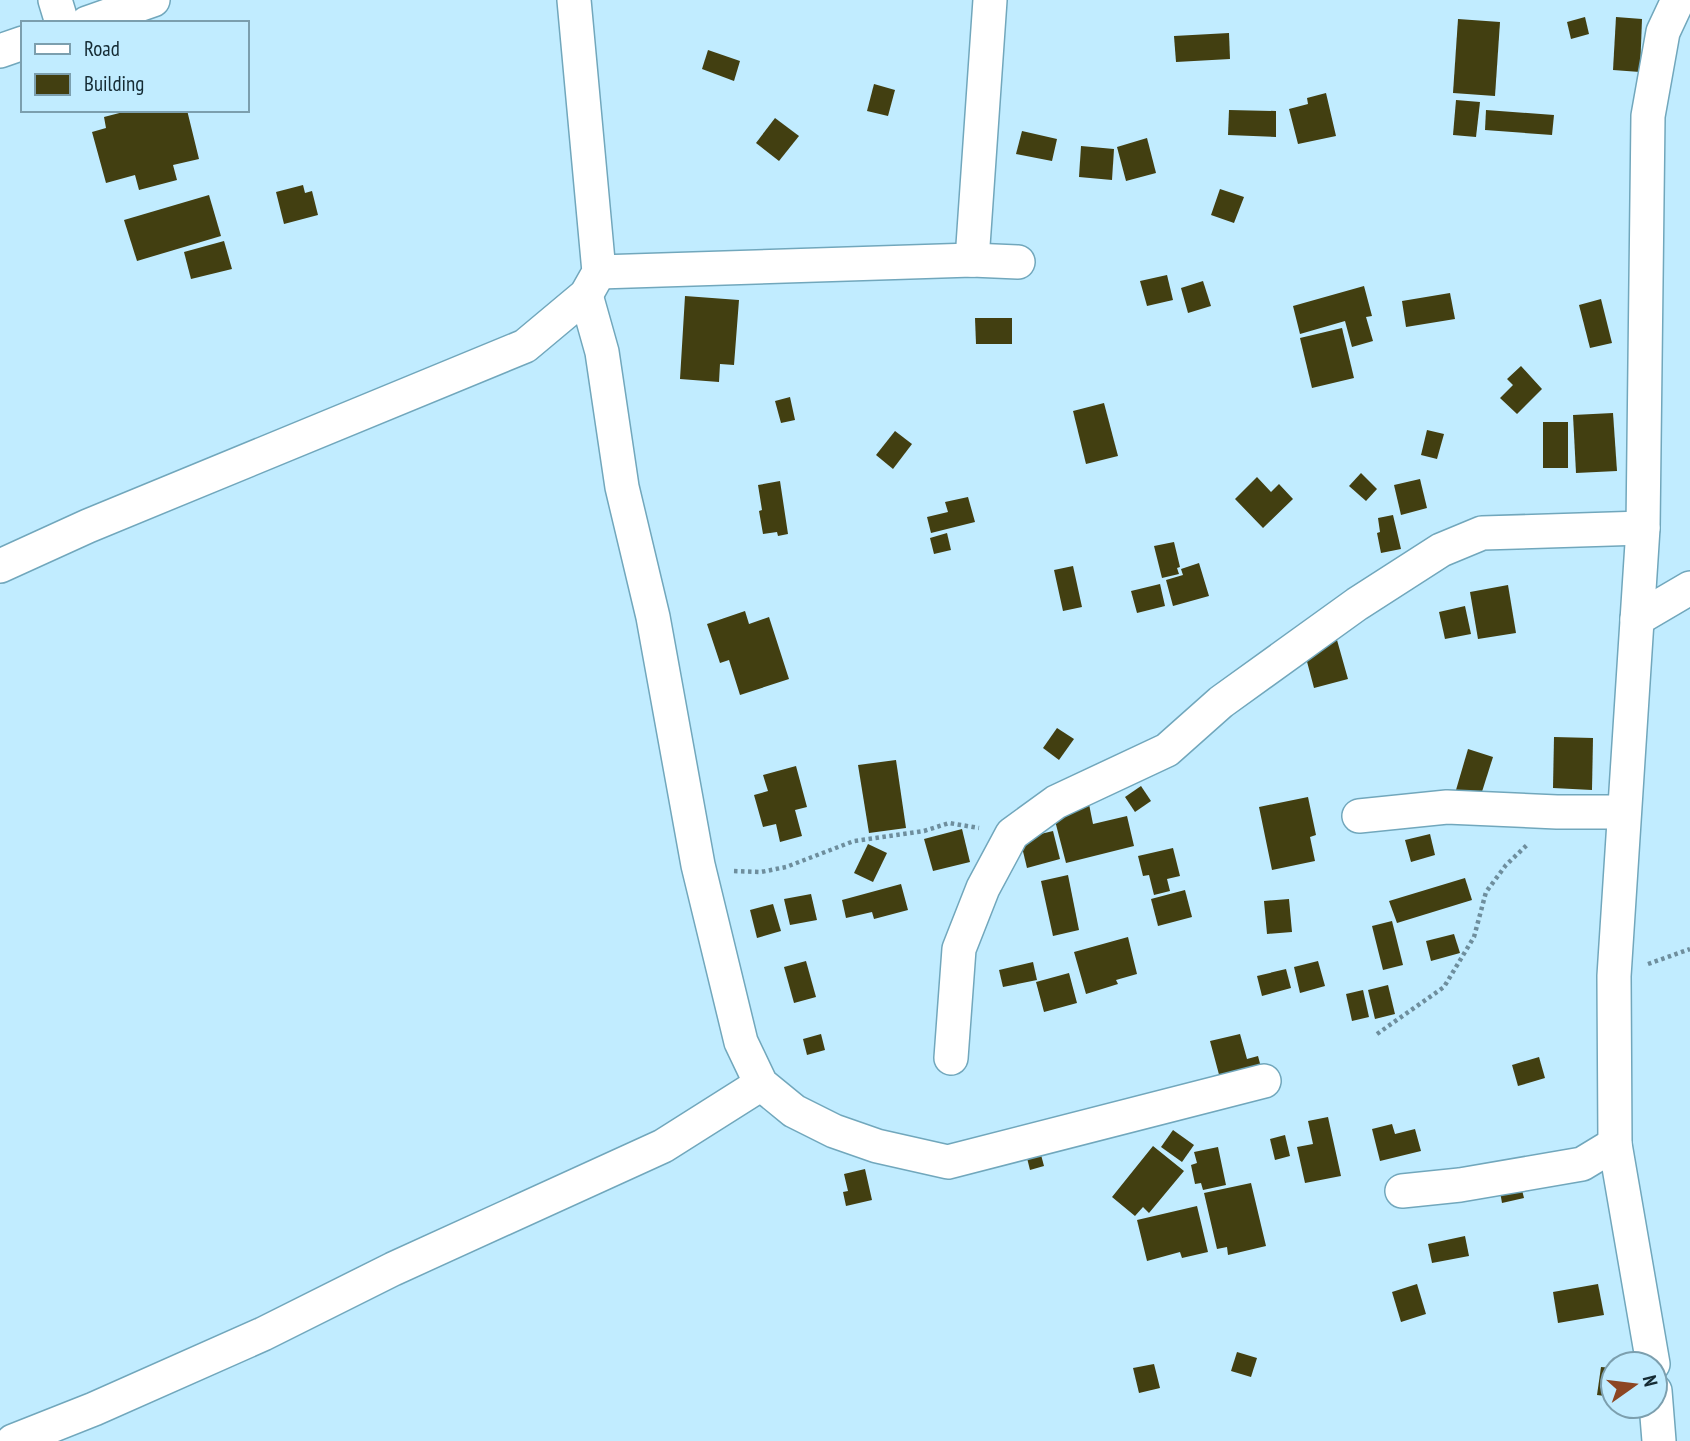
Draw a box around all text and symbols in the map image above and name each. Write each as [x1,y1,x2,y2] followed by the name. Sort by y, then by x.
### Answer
[21,21,248,112] legend
[84,35,120,62] text: Road
[84,70,144,97] text: Building
[1599,1350,1669,1420] north arrow
[1638,1373,1663,1389] text: N

